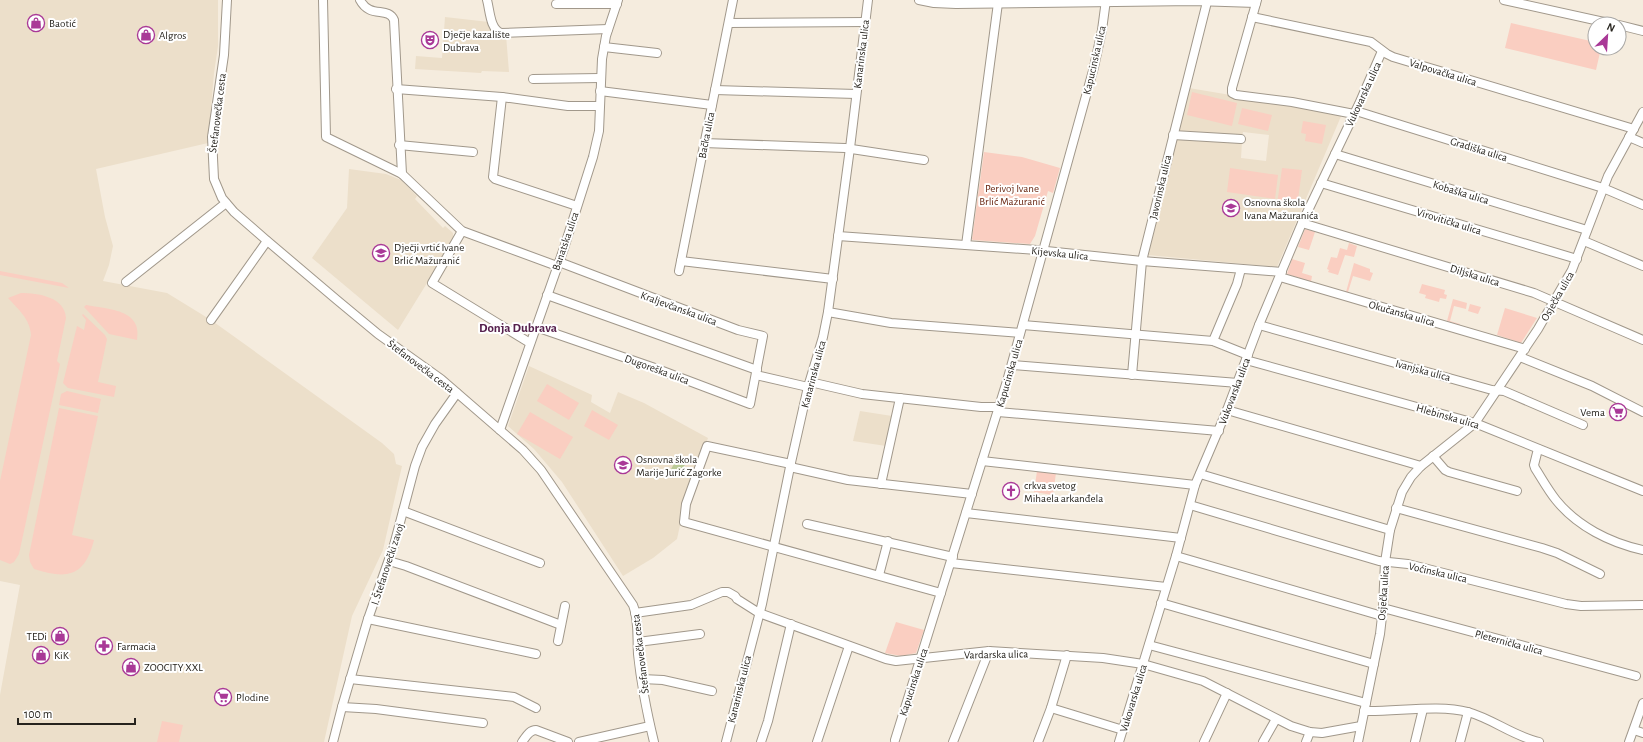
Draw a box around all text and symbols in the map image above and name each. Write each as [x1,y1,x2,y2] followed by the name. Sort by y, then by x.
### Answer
[26,13,46,33] shop icon: Baotić
[1587,16,1627,56] north arrow
[49,18,77,29] place label: Baotić
[852,19,871,89] street label: Kanarinska ulica
[1605,21,1617,34] text: N
[1081,24,1108,96] street label: Kapucinska ulica
[136,25,156,45] shop icon: Algros
[443,29,510,53] place label: Dječje kazalište Dubrava
[159,30,186,41] place label: Algros
[420,30,440,50] theatre icon: Dječje kazalište Dubrava
[1408,57,1478,88] street label: Valpovačka ulica
[1344,60,1383,128] street label: Vukovarska ulica
[207,73,228,154] street label: Štefanovečka cesta
[697,111,716,159] street label: Bačka ulica
[1449,136,1509,163] street label: Gradiška ulica
[1148,154,1173,220] street label: Javorinska ulica
[1432,179,1490,206] street label: Kobaška ulica
[979,183,1045,207] park label: Perivoj Ivane Brlić Mažuranić
[1244,197,1318,221] place label: Osnovna škola Ivana Mažuranića
[1221,198,1241,218] school or university icon: Osnovna škola Ivana Mažuranića
[1415,206,1483,237] street label: Virovitička ulica
[550,210,581,272] street label: Banatska ulica
[394,242,464,266] place label: Dječji vrtić Ivane Brlić Mažuranić
[371,243,391,263] school or university icon: Dječji vrtić Ivane Brlić Mažuranić
[1031,245,1089,262] street label: Kijevska ulica
[1449,263,1501,288] street label: Diljska ulica
[1539,270,1576,323] street label: Osječka ulica
[639,290,718,327] street label: Kraljevčanska ulica
[1367,299,1436,328] street label: Okučanska ulica
[479,322,557,335] district label: Donja Dubrava
[385,338,456,395] street label: Štefanovečka cesta
[994,338,1025,409] street label: Kapucinska ulica
[799,339,828,409] street label: Kanarinska ulica
[623,353,691,386] street label: Dugoreška ulica
[1217,356,1252,426] street label: Vukovarska ulica
[1394,358,1452,383] street label: Ivanjska ulica
[1415,402,1481,431] street label: Hlebinska ulica
[1608,402,1628,422] supermarket icon: Vema
[1580,407,1605,418] place label: Vema
[636,454,722,478] place label: Osnovna škola Marije Jurić Zagorke
[613,455,633,475] school or university icon: Osnovna škola Marije Jurić Zagorke
[1024,480,1103,504] place label: crkva svetog Mihaela arkanđela
[1001,481,1021,501] church icon: crkva svetog Mihaela arkanđela
[369,522,406,606] street label: I. Štefanovečki zavoj
[1408,560,1468,585] street label: Voćinska ulica
[1376,565,1391,621] street label: Osječka ulica
[630,613,651,694] street label: Štefanovečka cesta
[50,626,70,646] shop icon: TEDi
[1474,628,1544,657] street label: Pleternička ulica
[27,631,47,642] place label: TEDi
[94,636,114,656] pharmacy icon: Farmacia
[117,641,156,652] place label: Farmacia
[31,645,51,665] shop icon: KiK
[897,647,930,717] street label: Kapucinska ulica
[964,648,1028,661] street label: Vardarska ulica
[54,650,70,661] place label: KiK
[726,654,753,724] street label: Kanarinska ulica
[121,657,141,677] shop icon: ZOOCITY XXL
[144,662,203,673] place label: ZOOCITY XXL
[1118,663,1149,733] street label: Vukovarska ulica
[213,687,233,707] supermarket icon: Plodine
[236,692,269,703] place label: Plodine
[18,700,135,726] scale bar
[24,708,52,720] text: 100 m

